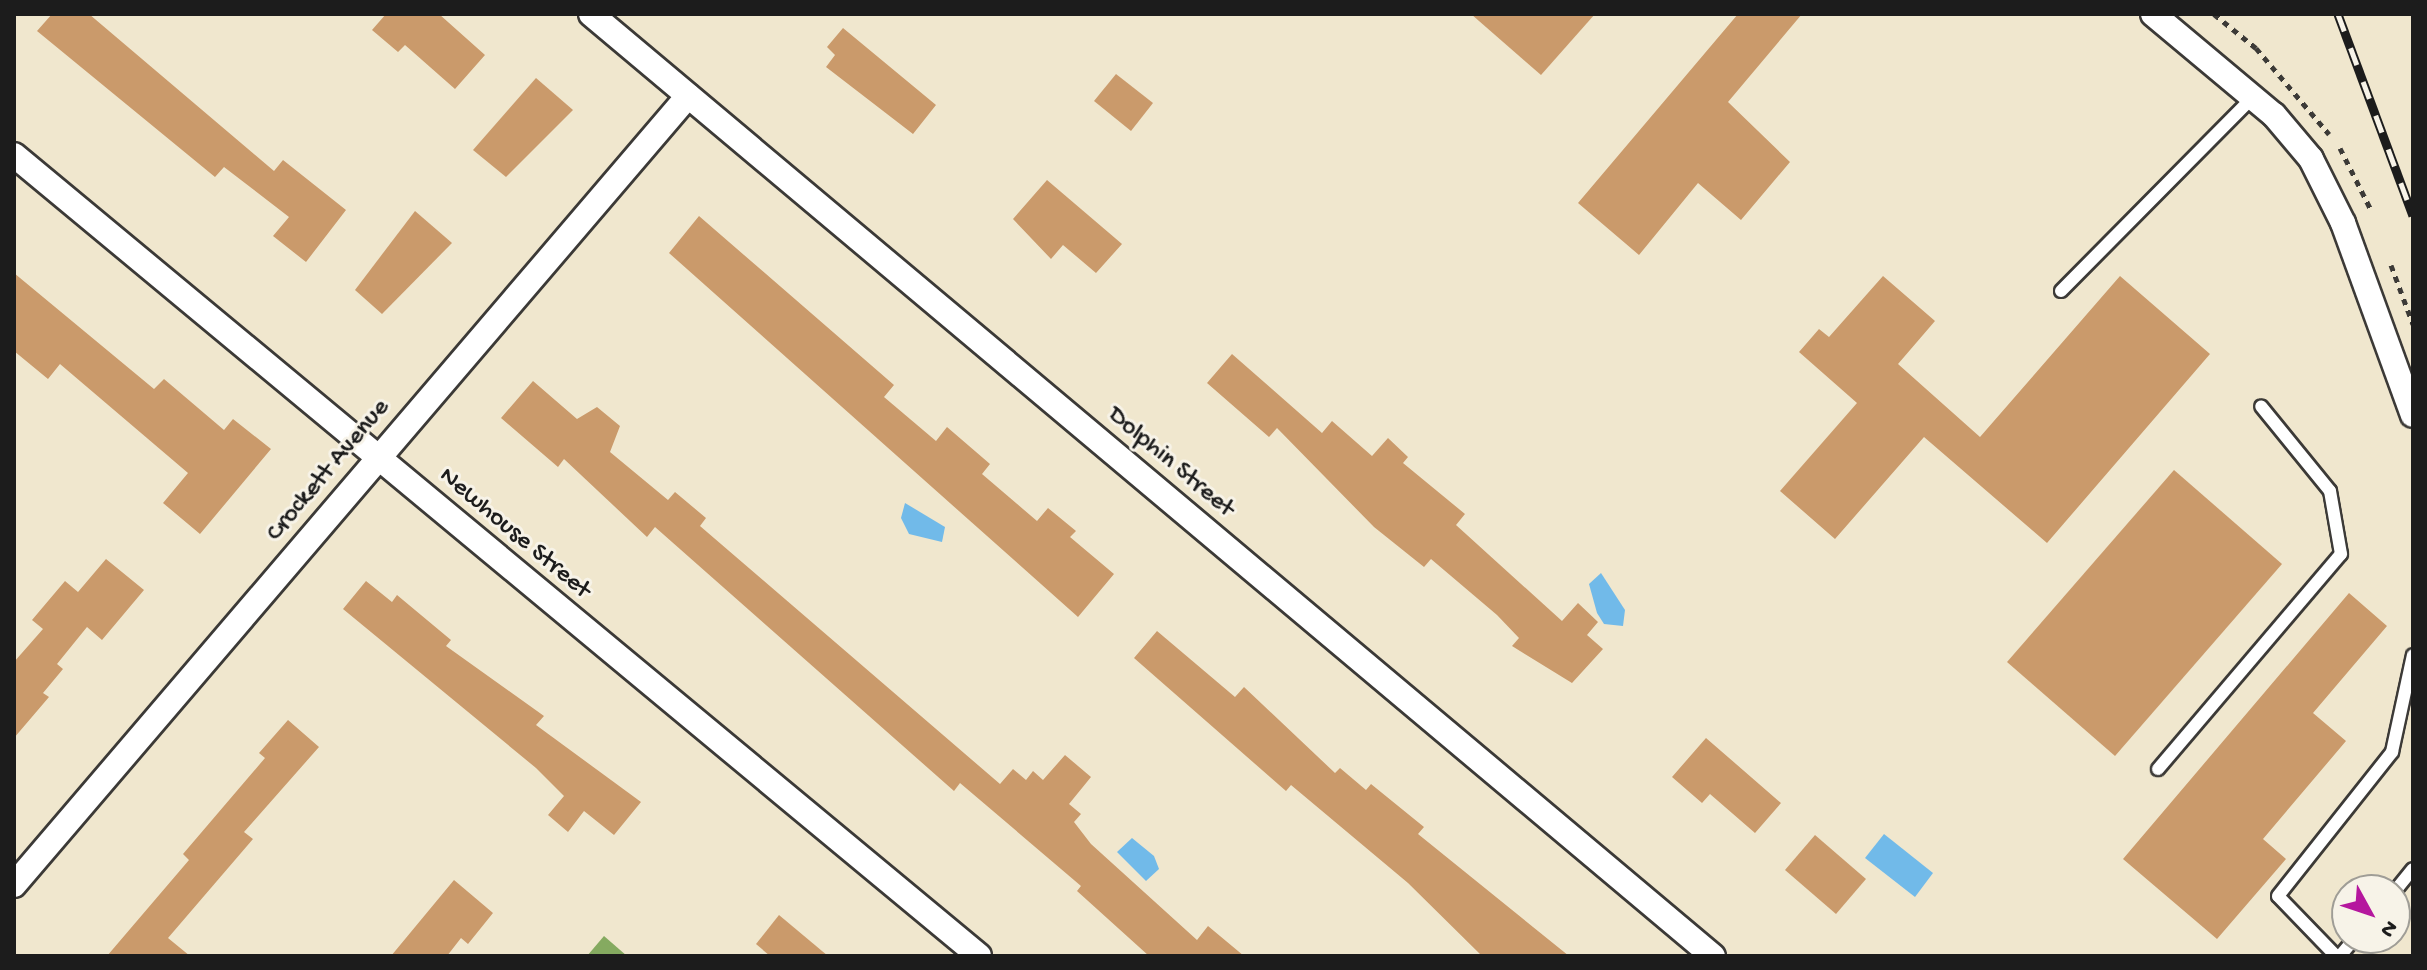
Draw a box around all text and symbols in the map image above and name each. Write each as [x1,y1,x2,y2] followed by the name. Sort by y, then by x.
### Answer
[260,393,398,549] street label: Crockett Avenue
[1100,401,1240,525] street label: Dolphin Street
[432,461,596,607] street label: Newhouse Street
[2331,874,2411,954] north arrow
[2373,914,2402,942] text: N

